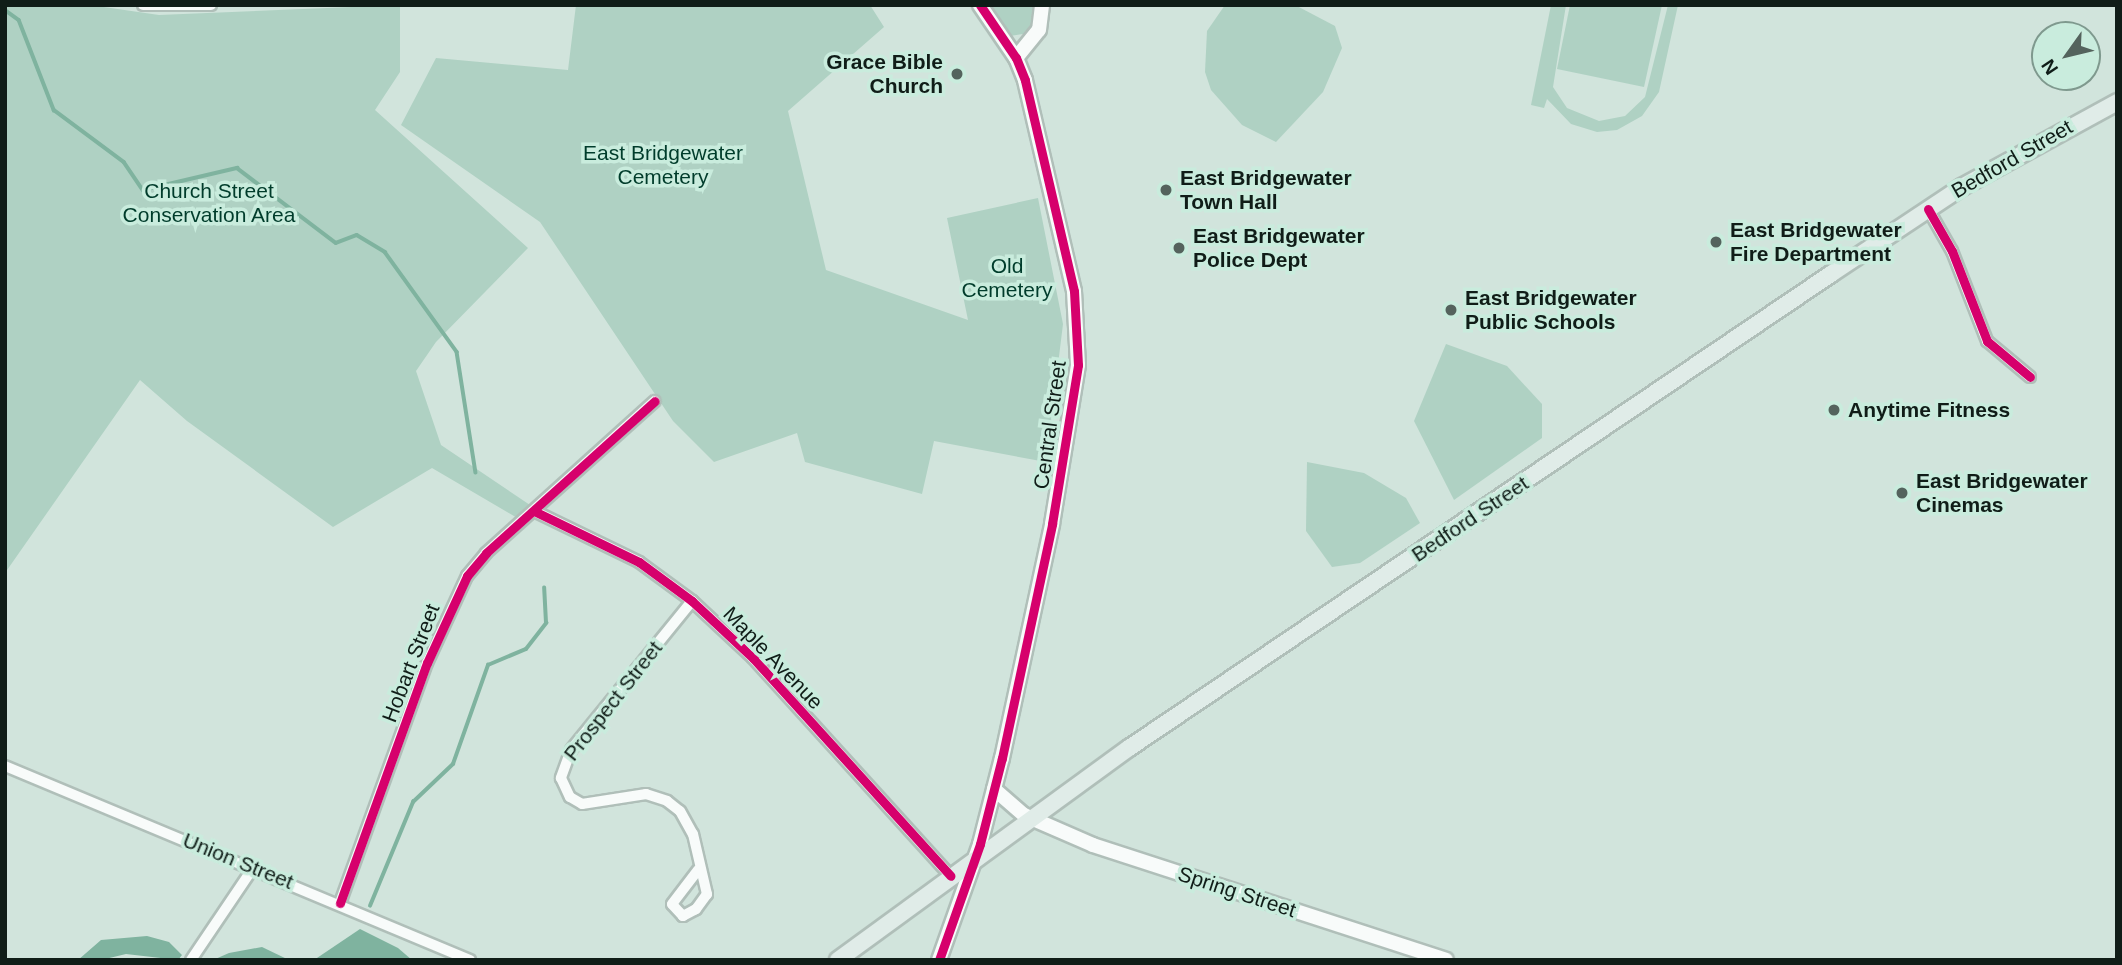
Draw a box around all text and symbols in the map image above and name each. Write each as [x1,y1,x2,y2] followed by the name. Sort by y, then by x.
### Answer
[2031,21,2101,91] north arrow
[826,49,943,99] place label: Grace Bible Church
[2037,55,2062,78] text: N
[949,66,965,82] marker: Grace Bible Church
[1947,114,2077,204] street label: Bedford Street
[583,140,743,190] park label: East Bridgewater Cemetery
[1180,165,1352,215] place label: East Bridgewater Town Hall
[122,178,296,228] park label: Church Street Conservation Area
[1158,182,1174,198] marker: East Bridgewater Town Hall
[1730,217,1902,267] place label: East Bridgewater Fire Department
[1193,223,1365,273] place label: East Bridgewater Police Dept
[1708,234,1724,250] marker: East Bridgewater Fire Department
[1171,240,1187,256] marker: East Bridgewater Police Dept
[961,253,1053,303] park label: Old Cemetery
[1465,285,1637,335] place label: East Bridgewater Public Schools
[1443,302,1459,318] marker: East Bridgewater Public Schools
[1029,359,1071,491] street label: Central Street
[1848,397,2010,423] place label: Anytime Fitness
[1826,402,1842,418] marker: Anytime Fitness
[1916,468,2088,518] place label: East Bridgewater Cinemas
[1407,471,1533,567] street label: Bedford Street
[1894,485,1910,501] marker: East Bridgewater Cinemas
[377,600,445,726] street label: Hobart Street
[717,601,829,715] street label: Maple Avenue
[559,636,667,766] street label: Prospect Street
[179,827,297,895] street label: Union Street
[1175,861,1299,923] street label: Spring Street

